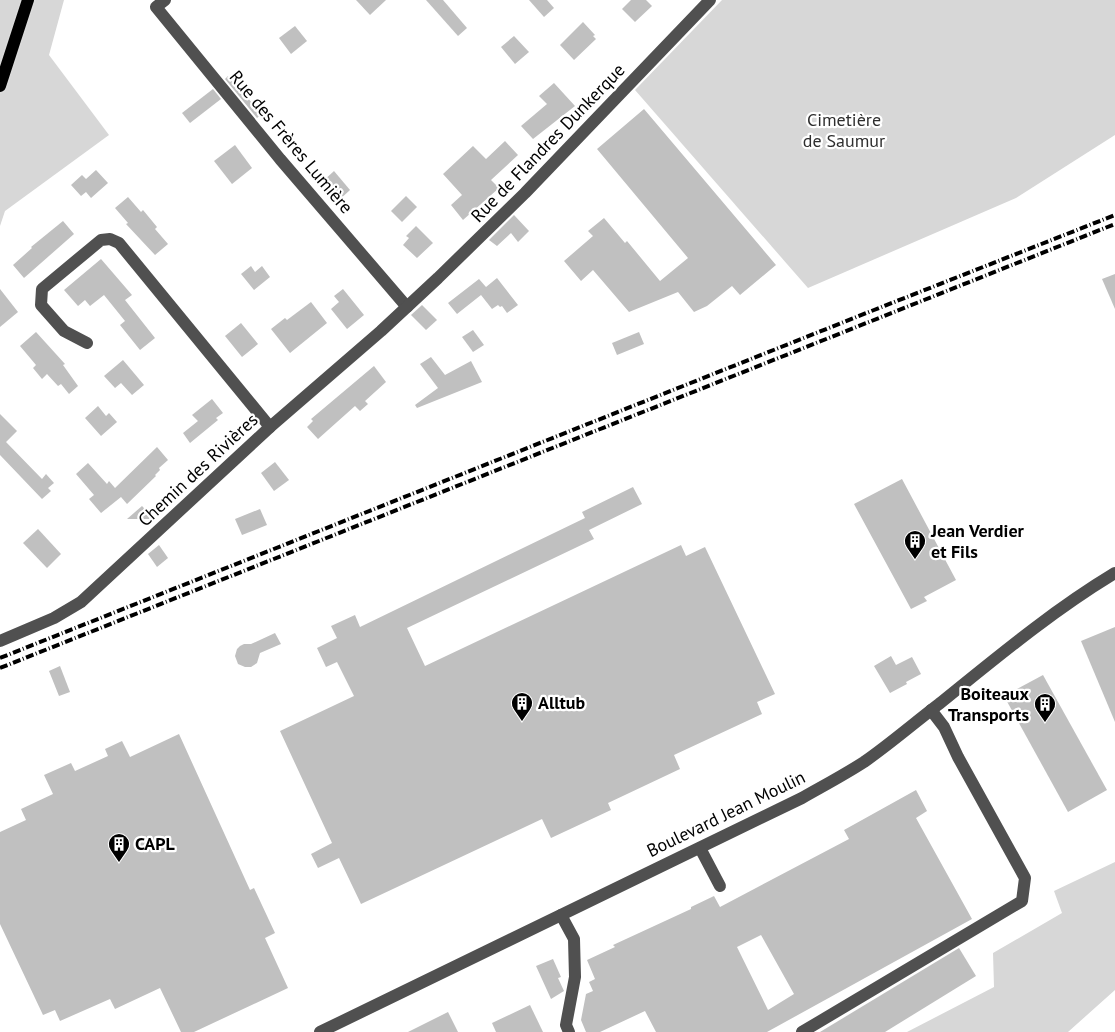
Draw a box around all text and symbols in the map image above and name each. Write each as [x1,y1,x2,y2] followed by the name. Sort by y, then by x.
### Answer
[466,58,630,227] street label: Rue de Flandres Dunkerque
[225,65,358,218] street label: Rue des Frères Lumière
[803,108,885,152] park label: Cimetière de Saumur
[133,408,262,531] street label: Chemin des Rivières
[930,519,1025,563] place label: Jean Verdier et Fils
[903,529,927,560] building icon: Jean Verdier et Fils
[948,682,1030,726] place label: Boiteaux Transports
[510,691,534,722] building icon: Alltub
[538,691,585,714] place label: Alltub
[1033,692,1057,723] building icon: Boiteaux Transports
[643,765,809,862] street label: Boulevard Jean Moulin
[107,832,131,863] building icon: CAPL
[135,832,175,855] place label: CAPL

